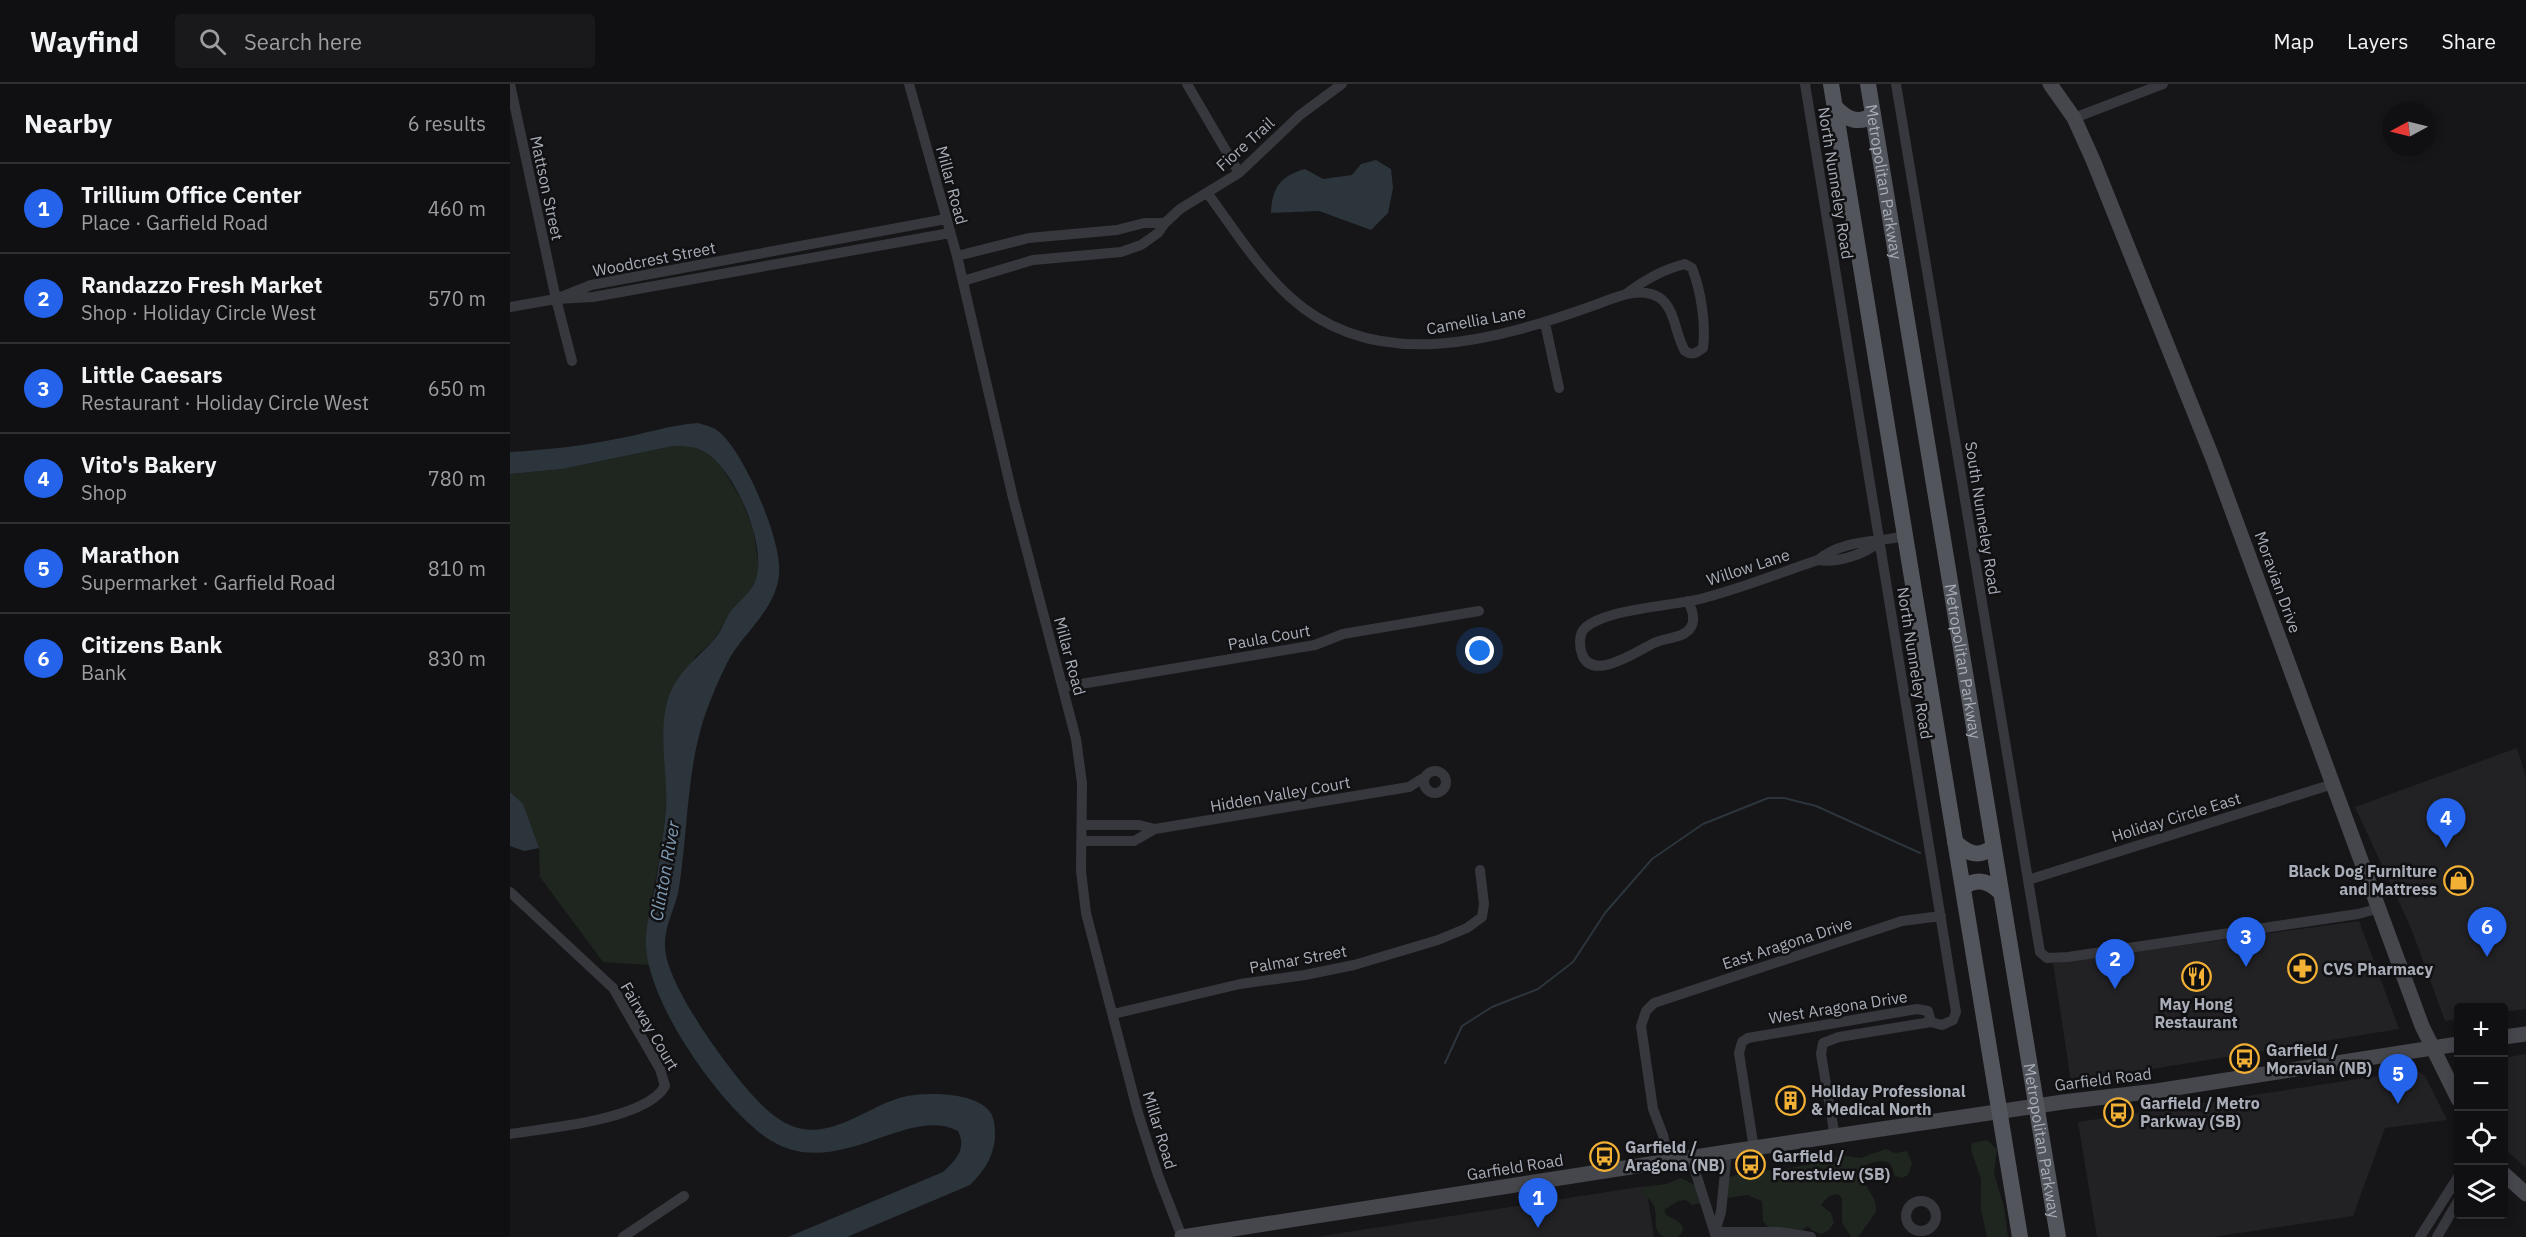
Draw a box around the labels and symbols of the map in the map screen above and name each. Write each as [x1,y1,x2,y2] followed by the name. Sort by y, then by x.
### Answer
[2382,102,2436,156] north arrow
[1861,103,1907,261] street label: Metropolitan Parkway
[1814,106,1858,260] street label: North Nunneley Road
[1212,113,1278,175] street label: Fiore Trail
[526,134,568,242] street label: Mattson Street
[932,143,972,227] street label: Millar Road
[591,237,717,281] street label: Woodcrest Street
[1425,301,1527,339] street label: Camellia Lane
[1961,440,2005,596] street label: South Nunneley Road
[2250,528,2306,636] street label: Moravian Drive
[1704,544,1792,590] street label: Willow Lane
[1940,582,1986,740] street label: Metropolitan Parkway
[1893,586,1937,740] street label: North Nunneley Road
[1050,614,1090,698] street label: Millar Road
[1226,620,1312,654] street label: Paula Court
[1465,636,1494,665] your location
[1208,772,1352,816] street label: Hidden Valley Court
[2109,788,2243,846] street label: Holiday Circle East
[2426,798,2466,848] pin: 4
[644,819,685,923] water label: Clinton River
[2288,861,2437,899] place label: Black Dog Furniture and Mattress
[2442,864,2474,896] shop icon: Black Dog Furniture and Mattress
[2468,908,2506,957] pin: 6
[1720,913,1855,973] street label: East Aragona Drive
[2226,918,2266,967] pin: 3
[2096,940,2134,989] pin: 2
[1248,941,1348,977] street label: Palmar Street
[2286,953,2318,985] pharmacy icon: CVS Pharmacy
[2323,959,2433,979] place label: CVS Pharmacy
[2180,960,2212,992] restaurant icon: May Hong Restaurant
[617,978,683,1074] street label: Fairway Court
[1767,986,1909,1028] street label: West Aragona Drive
[2154,994,2238,1032] place label: May Hong Restaurant
[2266,1040,2372,1078] place label: Garfield / Moravian (NB)
[2229,1043,2261,1075] bus stop icon: Garfield / Moravian (NB)
[2378,1054,2418,1104] pin: 5
[2020,1062,2065,1220] street label: Metropolitan Parkway
[2053,1063,2153,1095] street label: Garfield Road
[1811,1081,1966,1119] place label: Holiday Professional & Medical North
[1774,1084,1806,1116] building icon: Holiday Professional & Medical North
[1139,1089,1181,1171] street label: Millar Road
[2140,1093,2260,1131] place label: Garfield / Metro Parkway (SB)
[2103,1096,2135,1128] bus stop icon: Garfield / Metro Parkway (SB)
[1625,1137,1725,1175] place label: Garfield / Aragona (NB)
[1588,1140,1620,1172] bus stop icon: Garfield / Aragona (NB)
[1772,1146,1890,1184] place label: Garfield / Forestview (SB)
[1465,1149,1565,1185] street label: Garfield Road
[1735,1149,1767,1181] bus stop icon: Garfield / Forestview (SB)
[1518,1178,1558,1228] pin: 1

